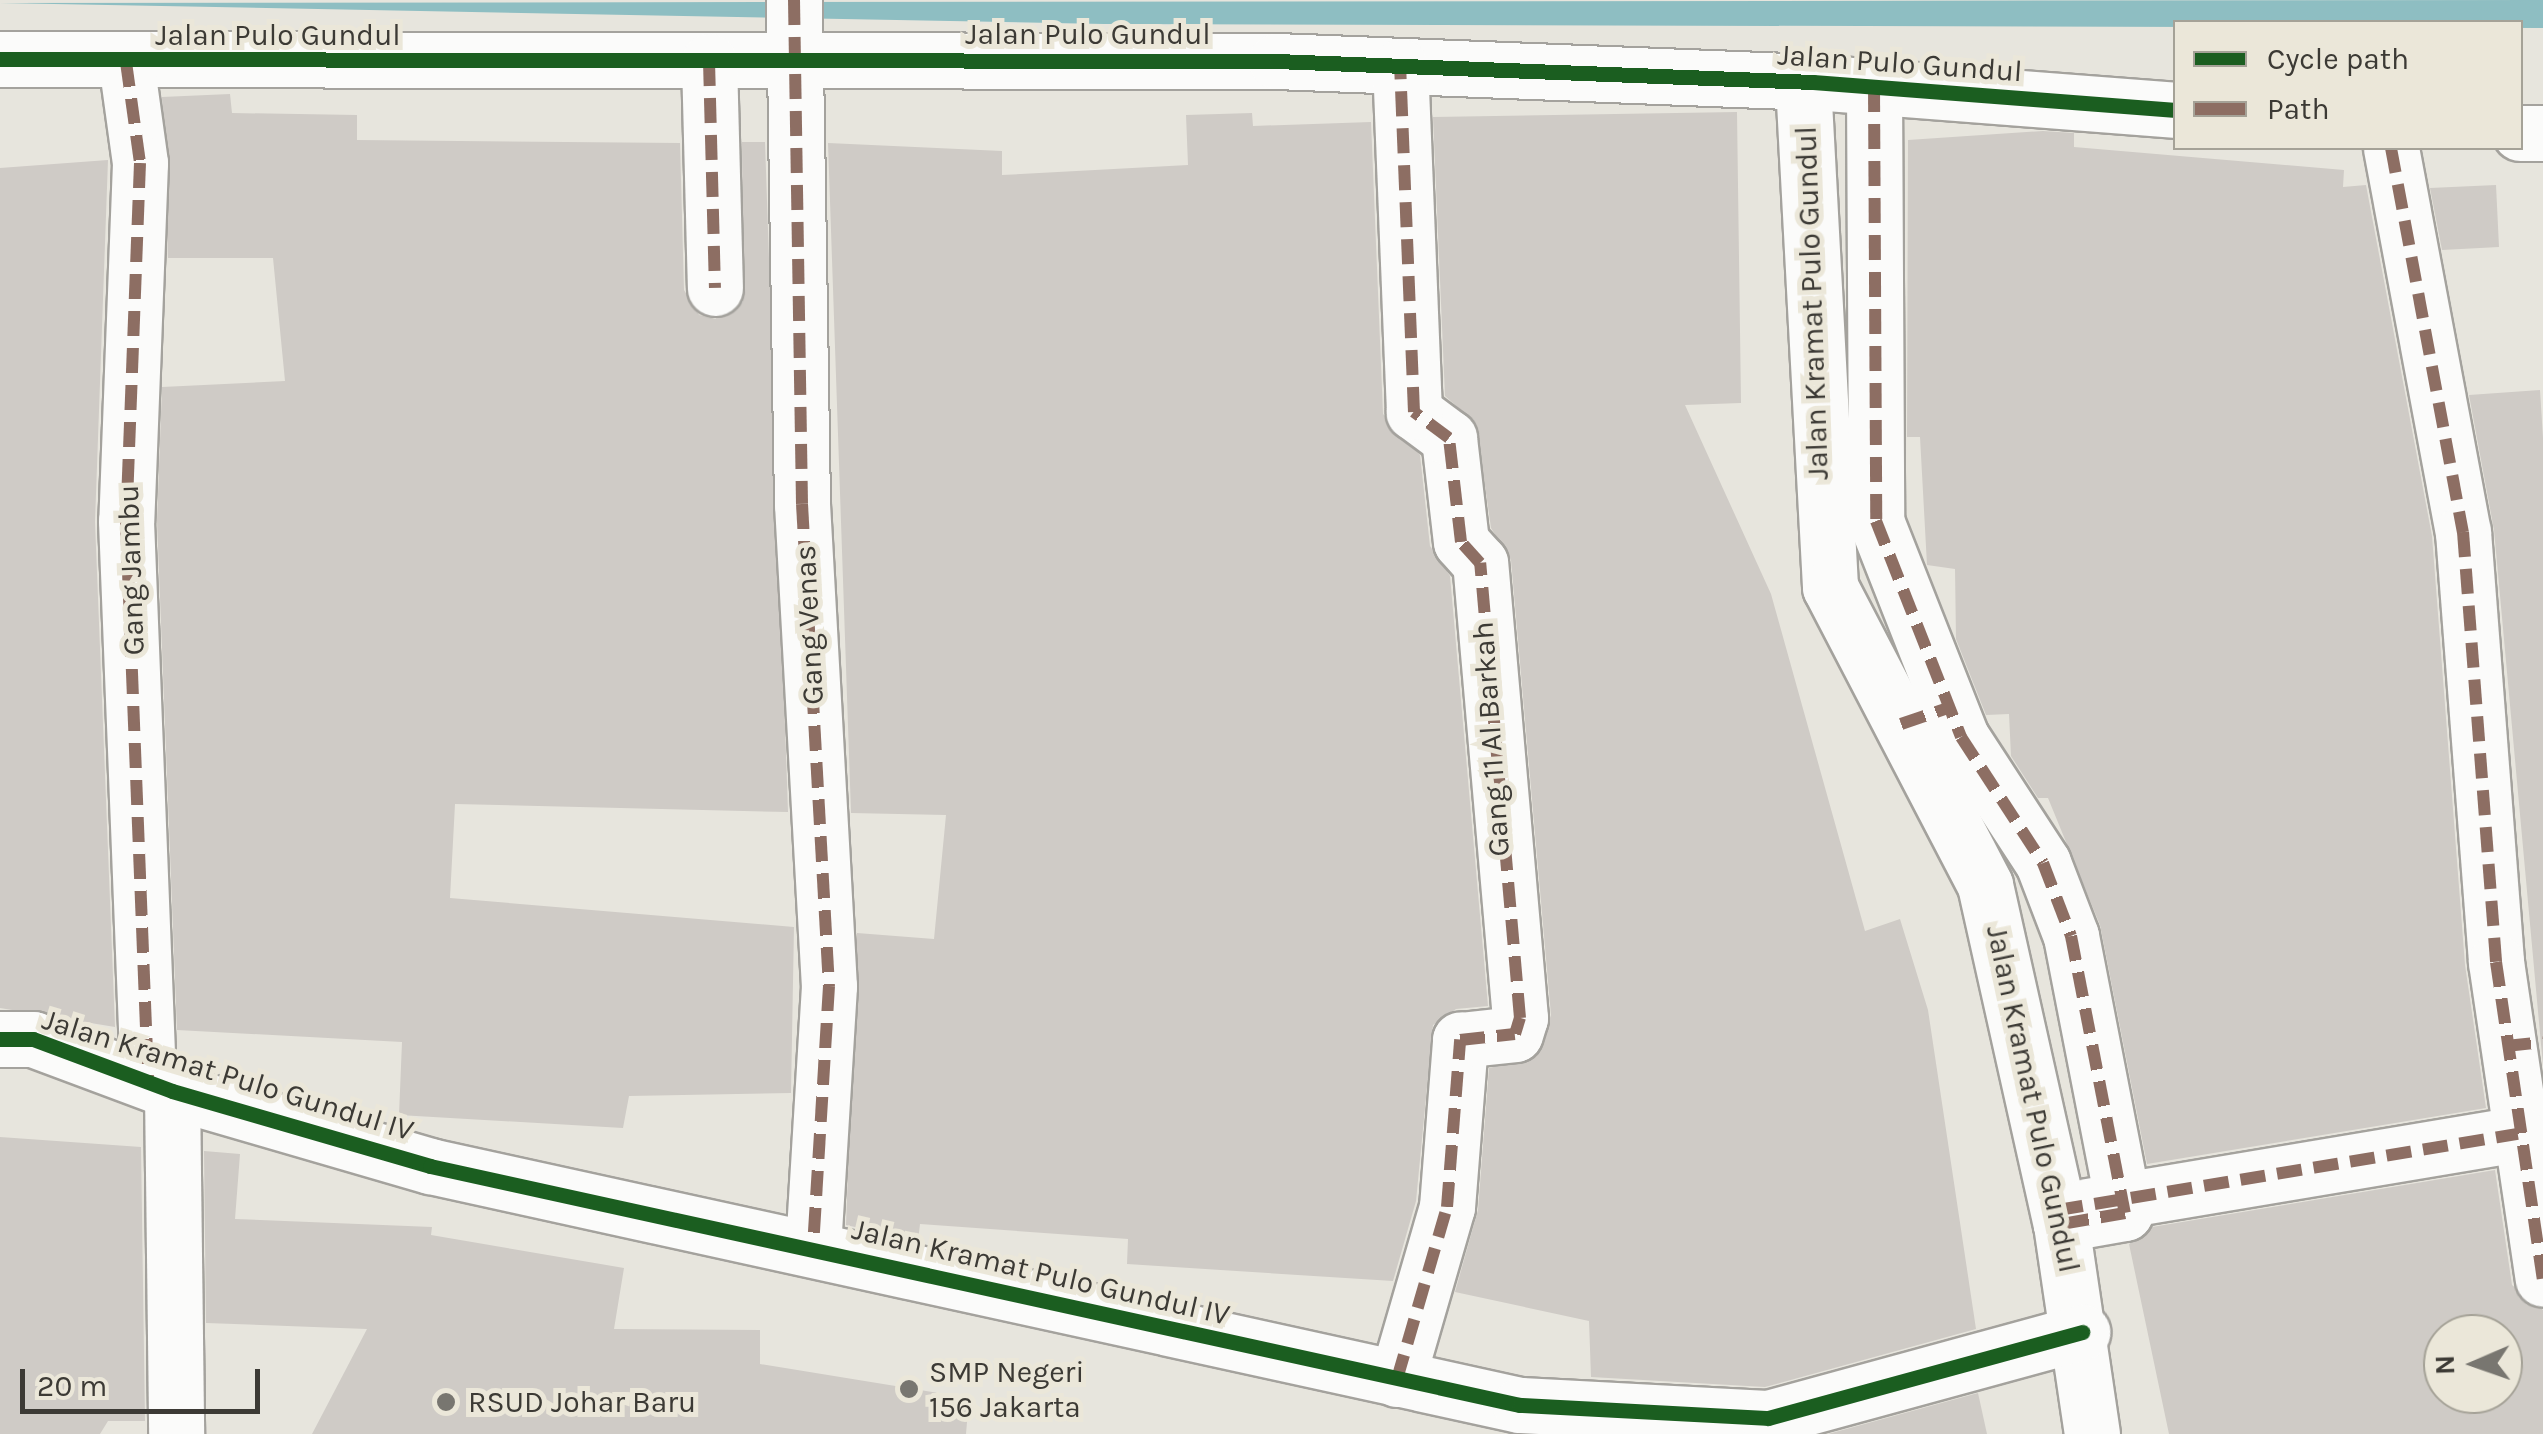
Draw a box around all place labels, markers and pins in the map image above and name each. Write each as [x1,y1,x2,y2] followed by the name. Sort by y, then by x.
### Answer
[929,1354,1084,1424] place label: SMP Negeri 156 Jakarta
[898,1378,920,1400] marker: SMP Negeri 156 Jakarta
[468,1384,696,1420] place label: RSUD Johar Baru
[433,1389,459,1415] marker: RSUD Johar Baru

